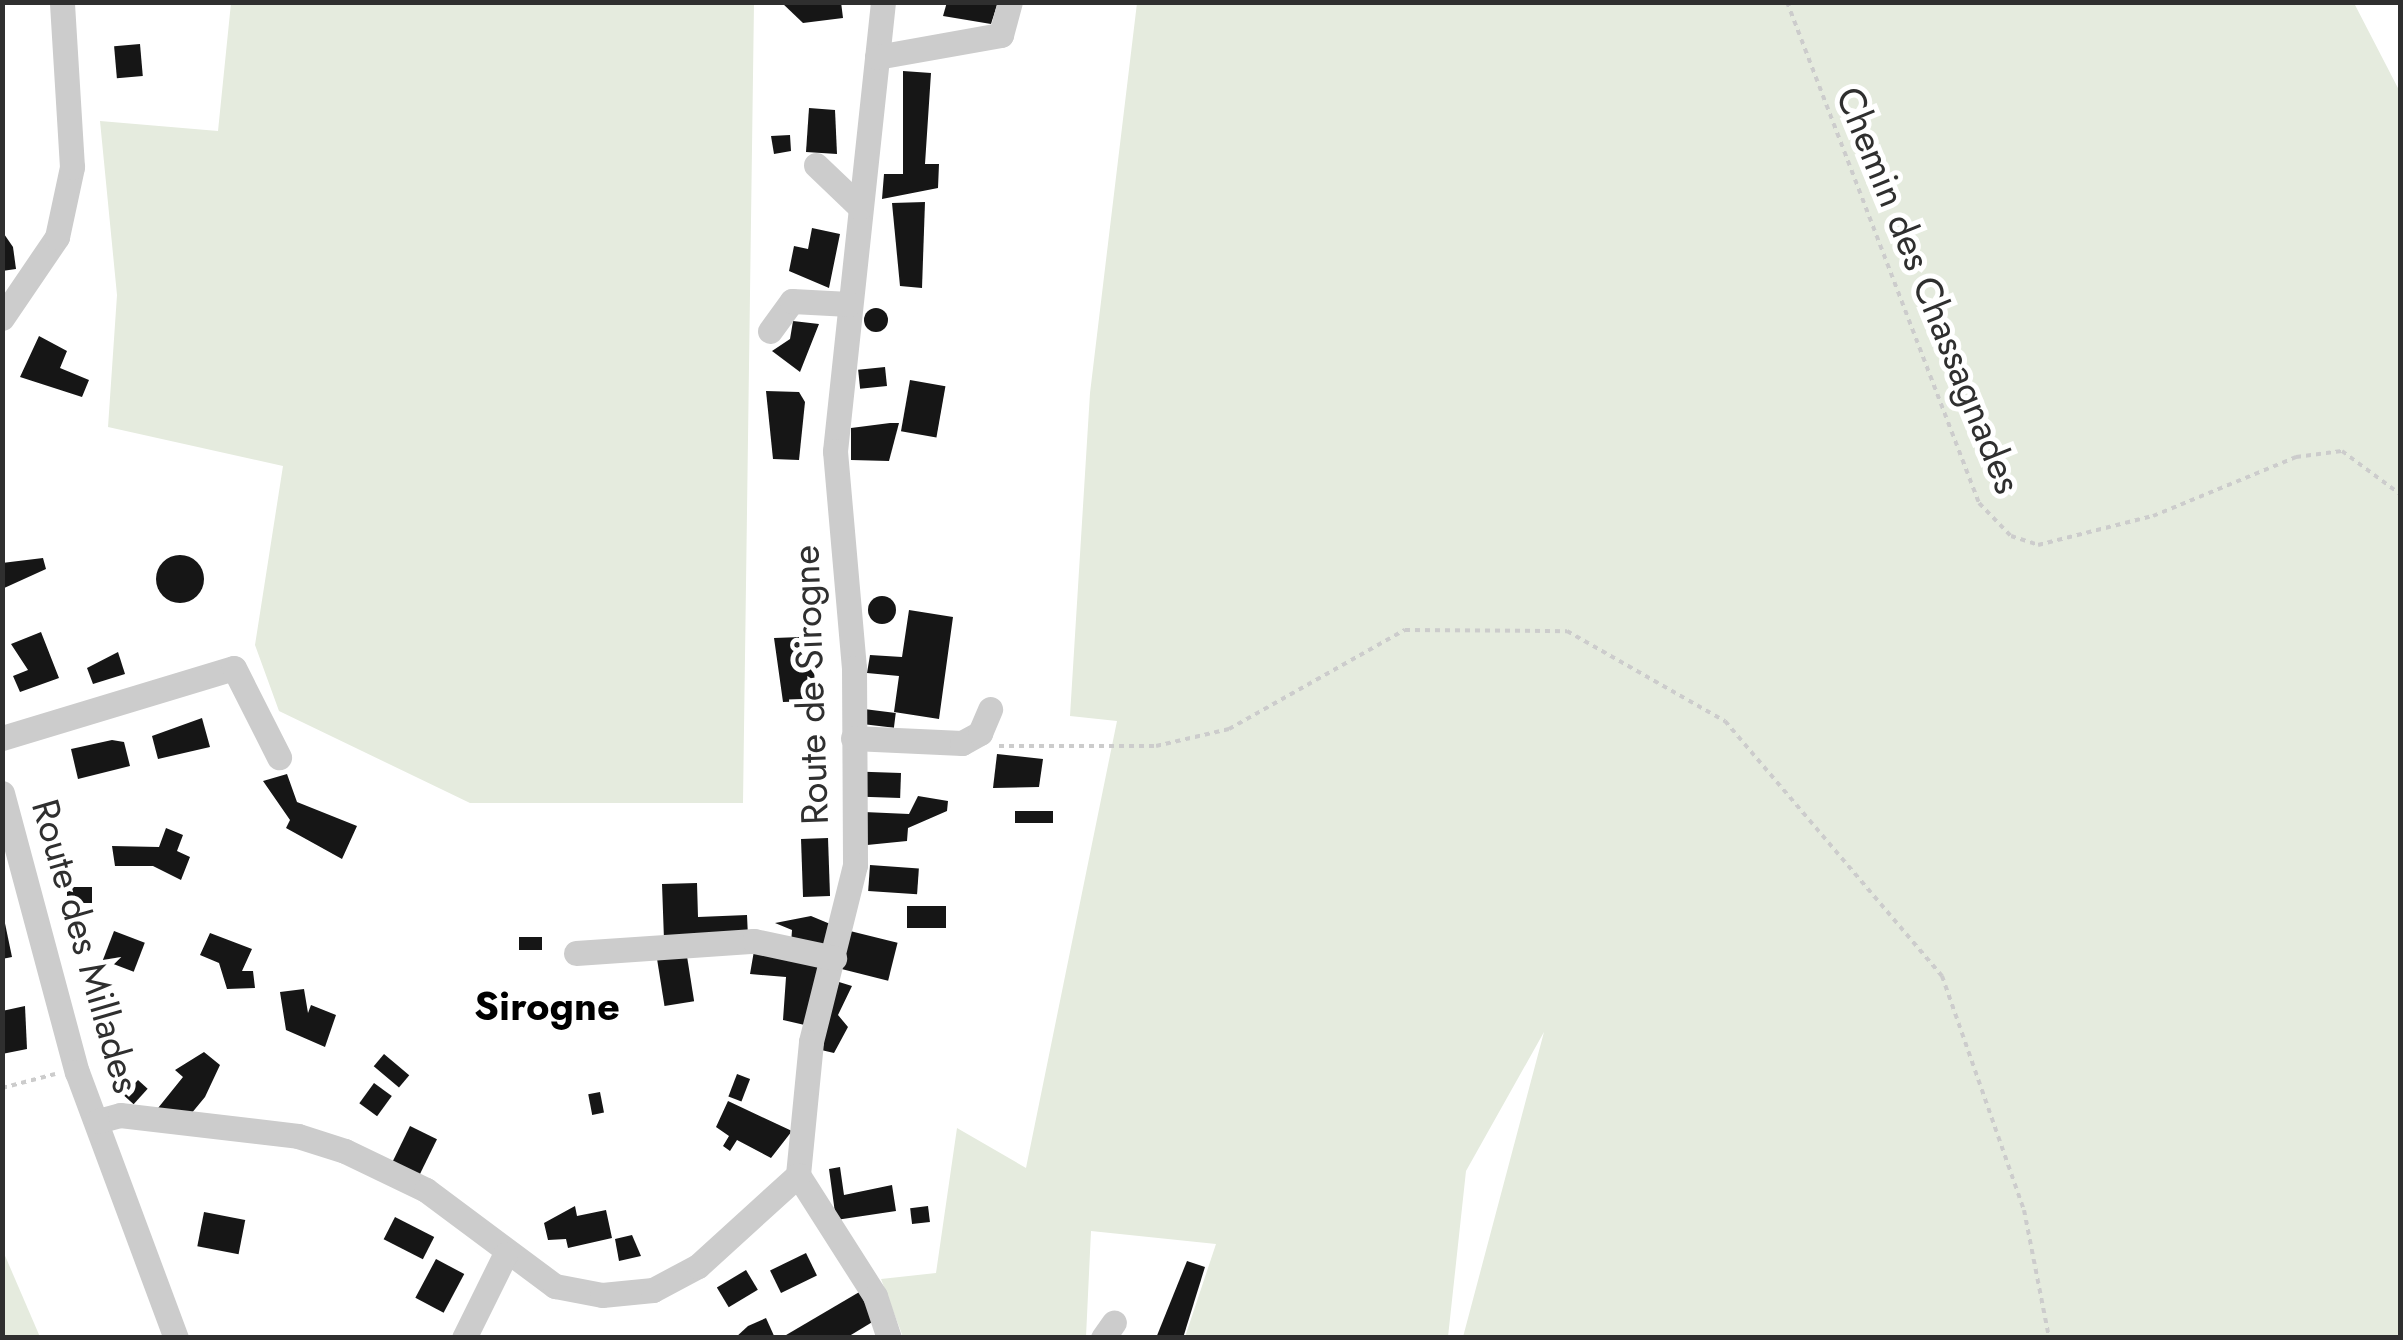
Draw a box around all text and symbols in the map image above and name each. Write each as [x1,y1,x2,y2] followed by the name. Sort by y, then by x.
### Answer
[1827,80,2031,500] street label: Chemin des Chassagnades
[782,544,838,826] street label: Route de Sirogne
[22,794,150,1098] street label: Route des Millades
[474,982,620,1030] district label: Sirogne

